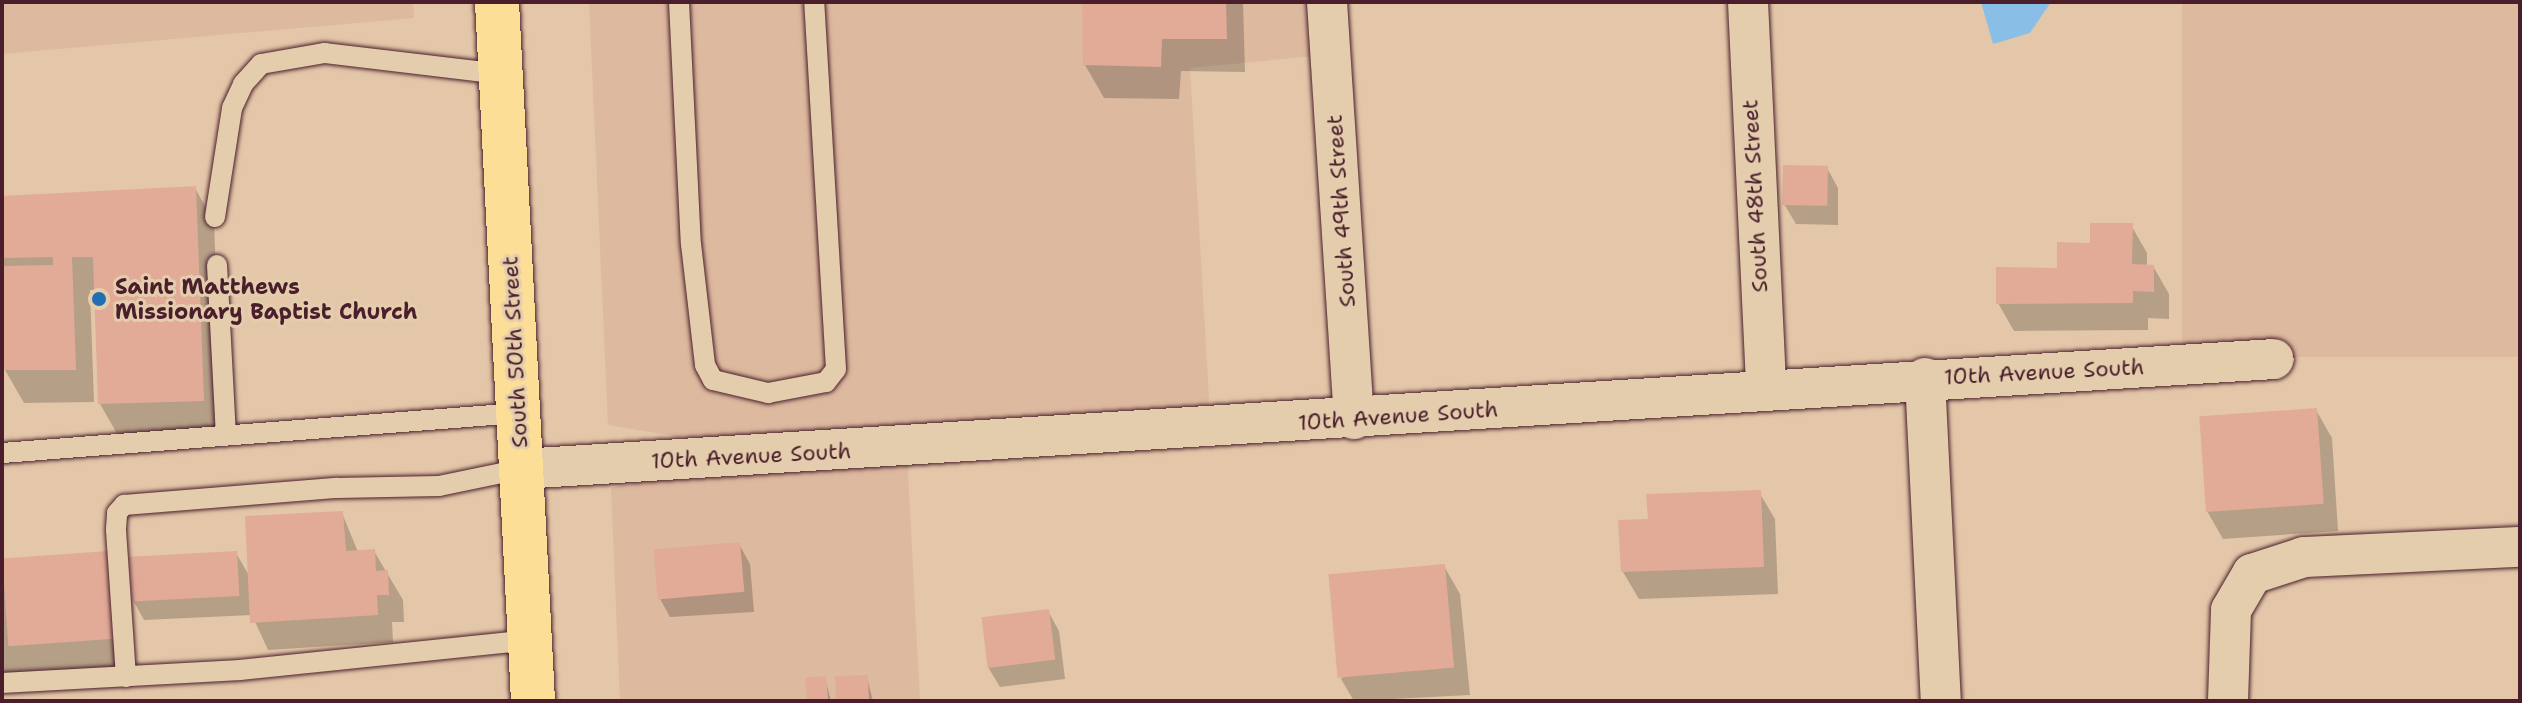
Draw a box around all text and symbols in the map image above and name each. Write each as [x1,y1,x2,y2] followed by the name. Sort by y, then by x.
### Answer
[1737,99,1773,293] street label: South 48th Street
[1321,114,1361,308] street label: South 49th Street
[497,255,533,449] street label: South 50th Street
[115,273,418,324] place label: Saint Matthews Missionary Baptist Church
[90,290,108,308] marker: Saint Matthews Missionary Baptist Church
[1943,354,2145,390] street label: 10th Avenue South
[1297,396,1499,436] street label: 10th Avenue South
[650,438,852,474] street label: 10th Avenue South

